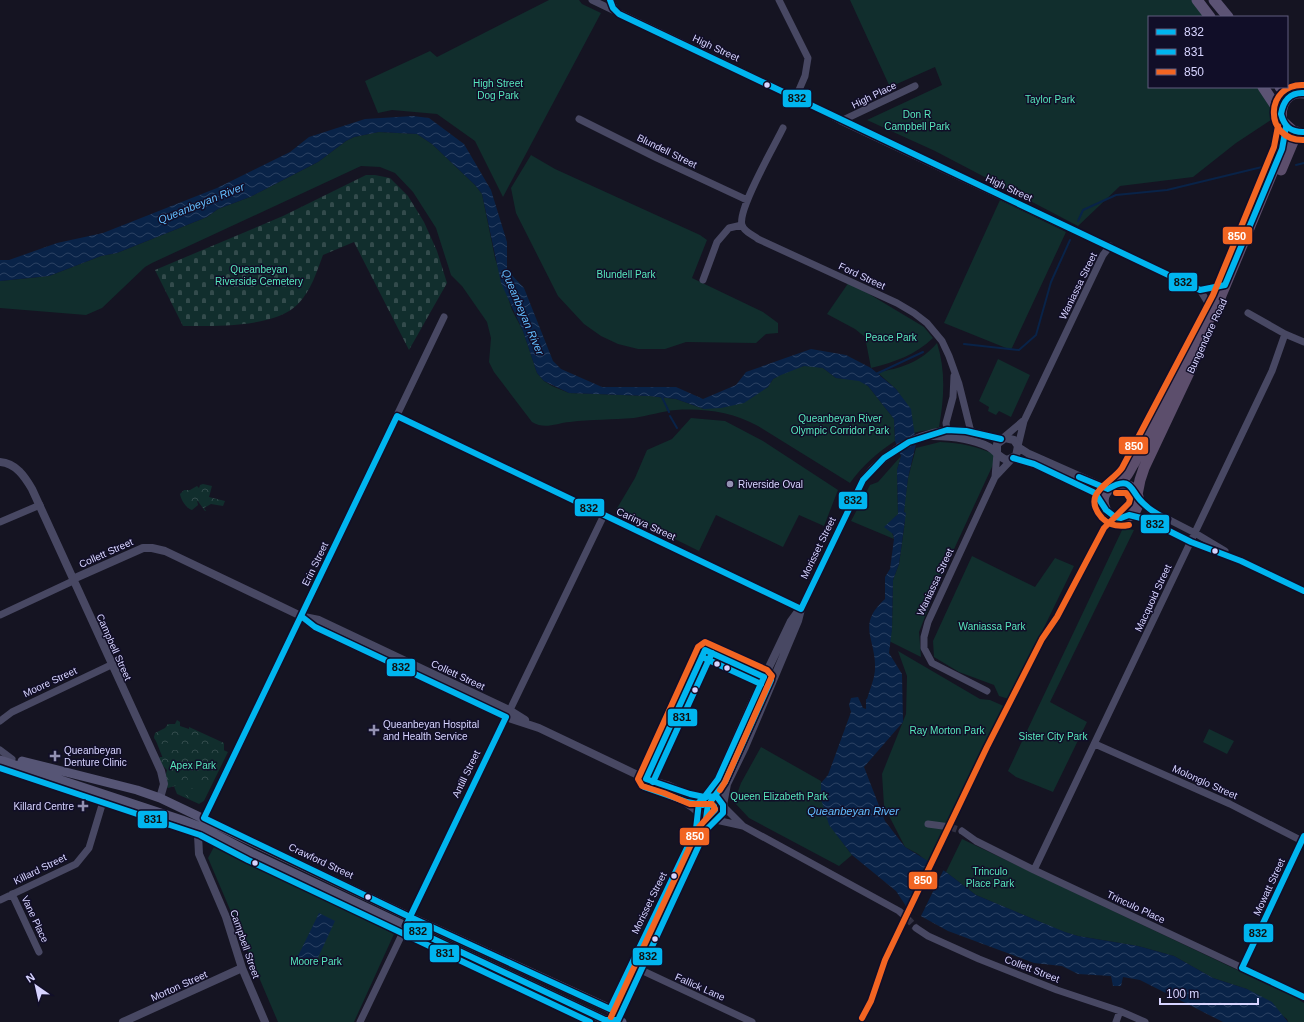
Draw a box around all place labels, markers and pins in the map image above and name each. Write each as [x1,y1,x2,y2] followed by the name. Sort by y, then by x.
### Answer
[762,80,772,90] unlabelled marker
[725,479,735,489] marker: Riverside Oval
[738,479,803,490] place label: Riverside Oval
[1210,546,1220,556] unlabelled marker
[712,659,722,669] unlabelled marker
[722,663,732,673] unlabelled marker
[690,685,700,695] unlabelled marker
[383,719,479,742] place label: Queanbeyan Hospital and Health Service
[368,724,380,736] marker: Queanbeyan Hospital and Health Service
[64,745,127,768] place label: Queanbeyan Denture Clinic
[49,750,61,762] marker: Queanbeyan Denture Clinic
[77,800,89,812] marker: Killard Centre
[13,801,74,812] place label: Killard Centre
[250,858,260,868] unlabelled marker
[669,871,679,881] unlabelled marker
[363,892,373,902] unlabelled marker
[650,934,660,944] unlabelled marker

